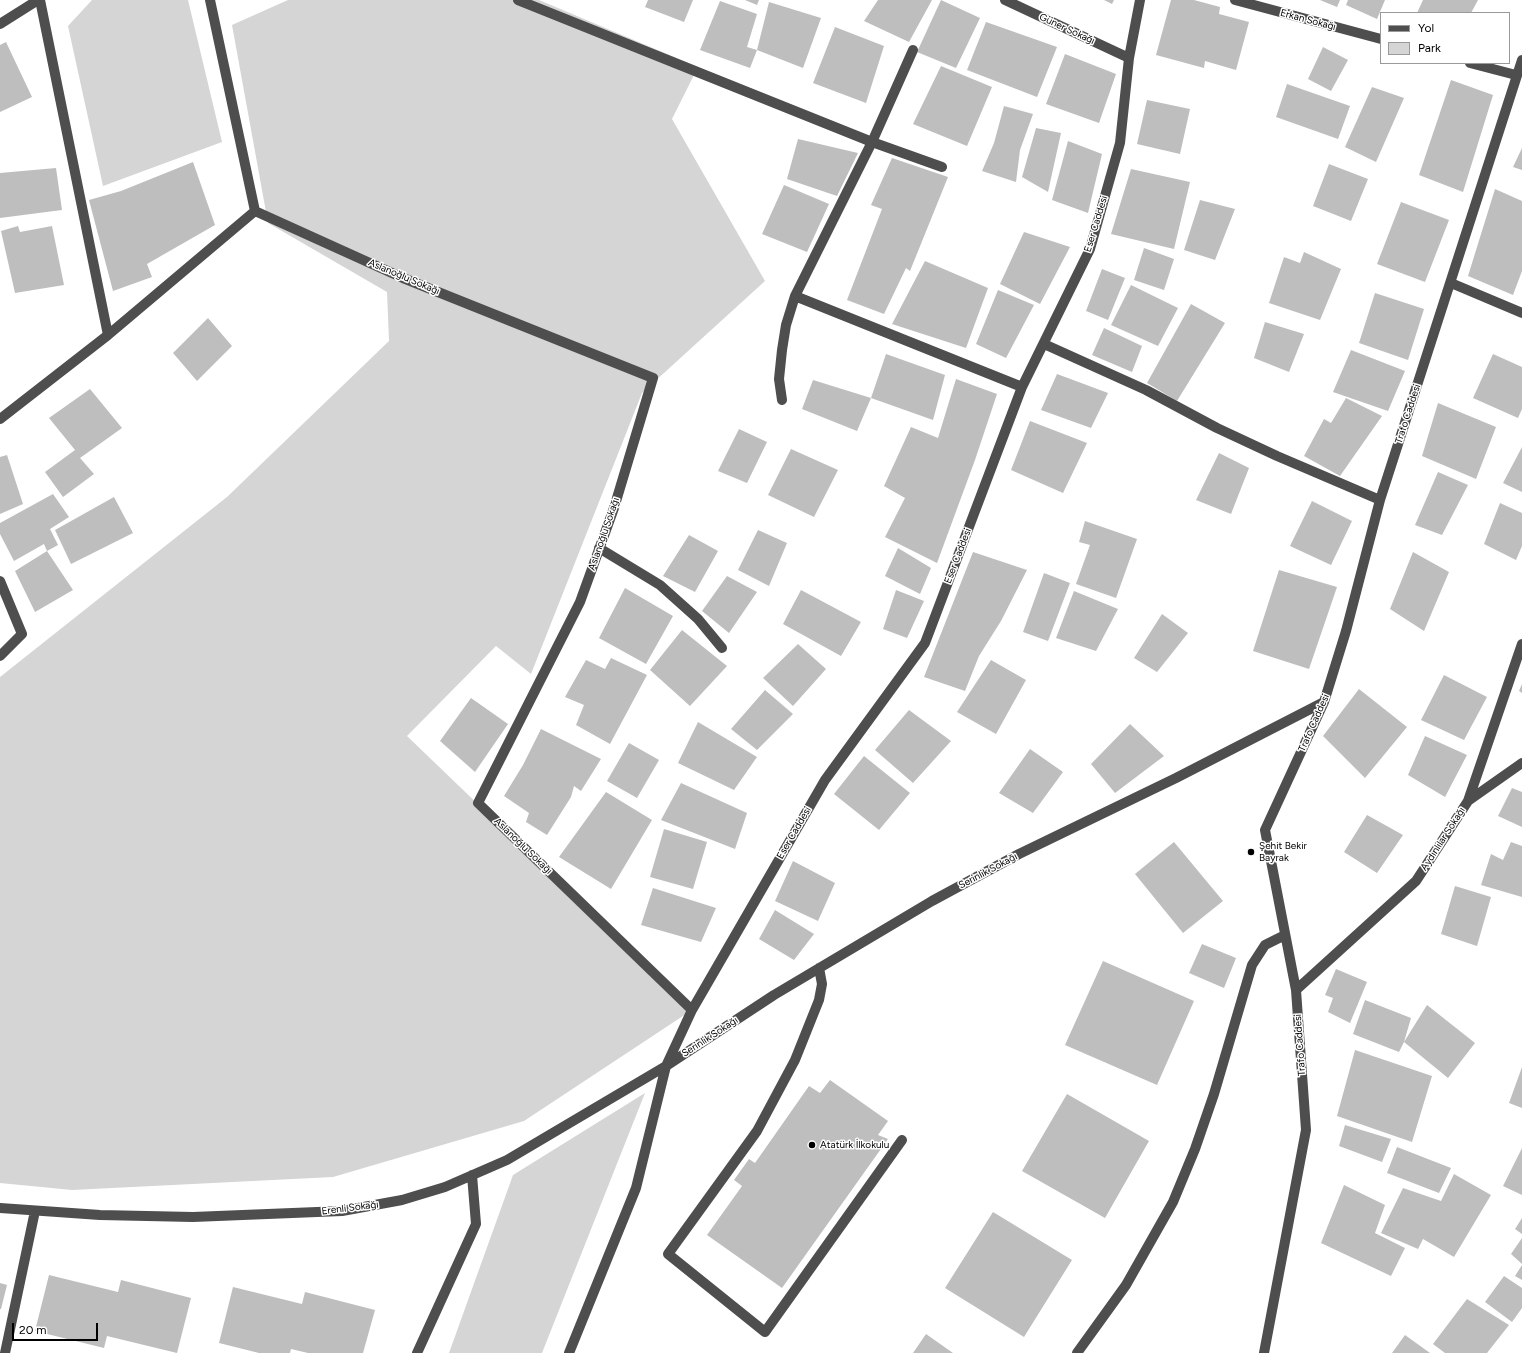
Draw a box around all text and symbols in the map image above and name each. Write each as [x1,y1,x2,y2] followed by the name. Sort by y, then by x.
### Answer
[1279,7,1337,33] street label: Erkan Sokağı
[1037,11,1097,47] street label: Güner Sokağı
[1380,12,1510,64] legend
[1418,21,1434,35] text: Yol
[1418,41,1441,55] text: Park
[1082,194,1110,254] street label: Eser Caddesi
[367,257,441,297] street label: Aslanoğlu Sokağı
[1393,383,1423,445] street label: Trafo Caddesi
[586,496,622,572] street label: Aslanoğlu Sokağı
[942,527,974,585] street label: Eser Caddesi
[1296,692,1332,754] street label: Trafo Caddesi
[774,805,814,861] street label: Eser Caddesi
[1418,805,1468,873] street label: Aydınlılar Sokağı
[491,815,555,877] street label: Aslanoğlu Sokağı
[1259,840,1307,864] place label: Şehit Bekir Bayrak
[1246,847,1256,857] marker: Şehit Bekir Bayrak
[957,851,1019,891] street label: Serinlik Sokağı
[680,1014,740,1060] street label: Serinlik Sokağı
[1292,1014,1308,1076] street label: Trafo Caddesi
[820,1139,889,1151] place label: Atatürk İlkokulu
[807,1140,817,1150] marker: Atatürk İlkokulu
[321,1199,379,1217] street label: Erenli Sokağı
[14,1315,100,1341] scale bar
[19,1323,47,1337] text: 20 m

